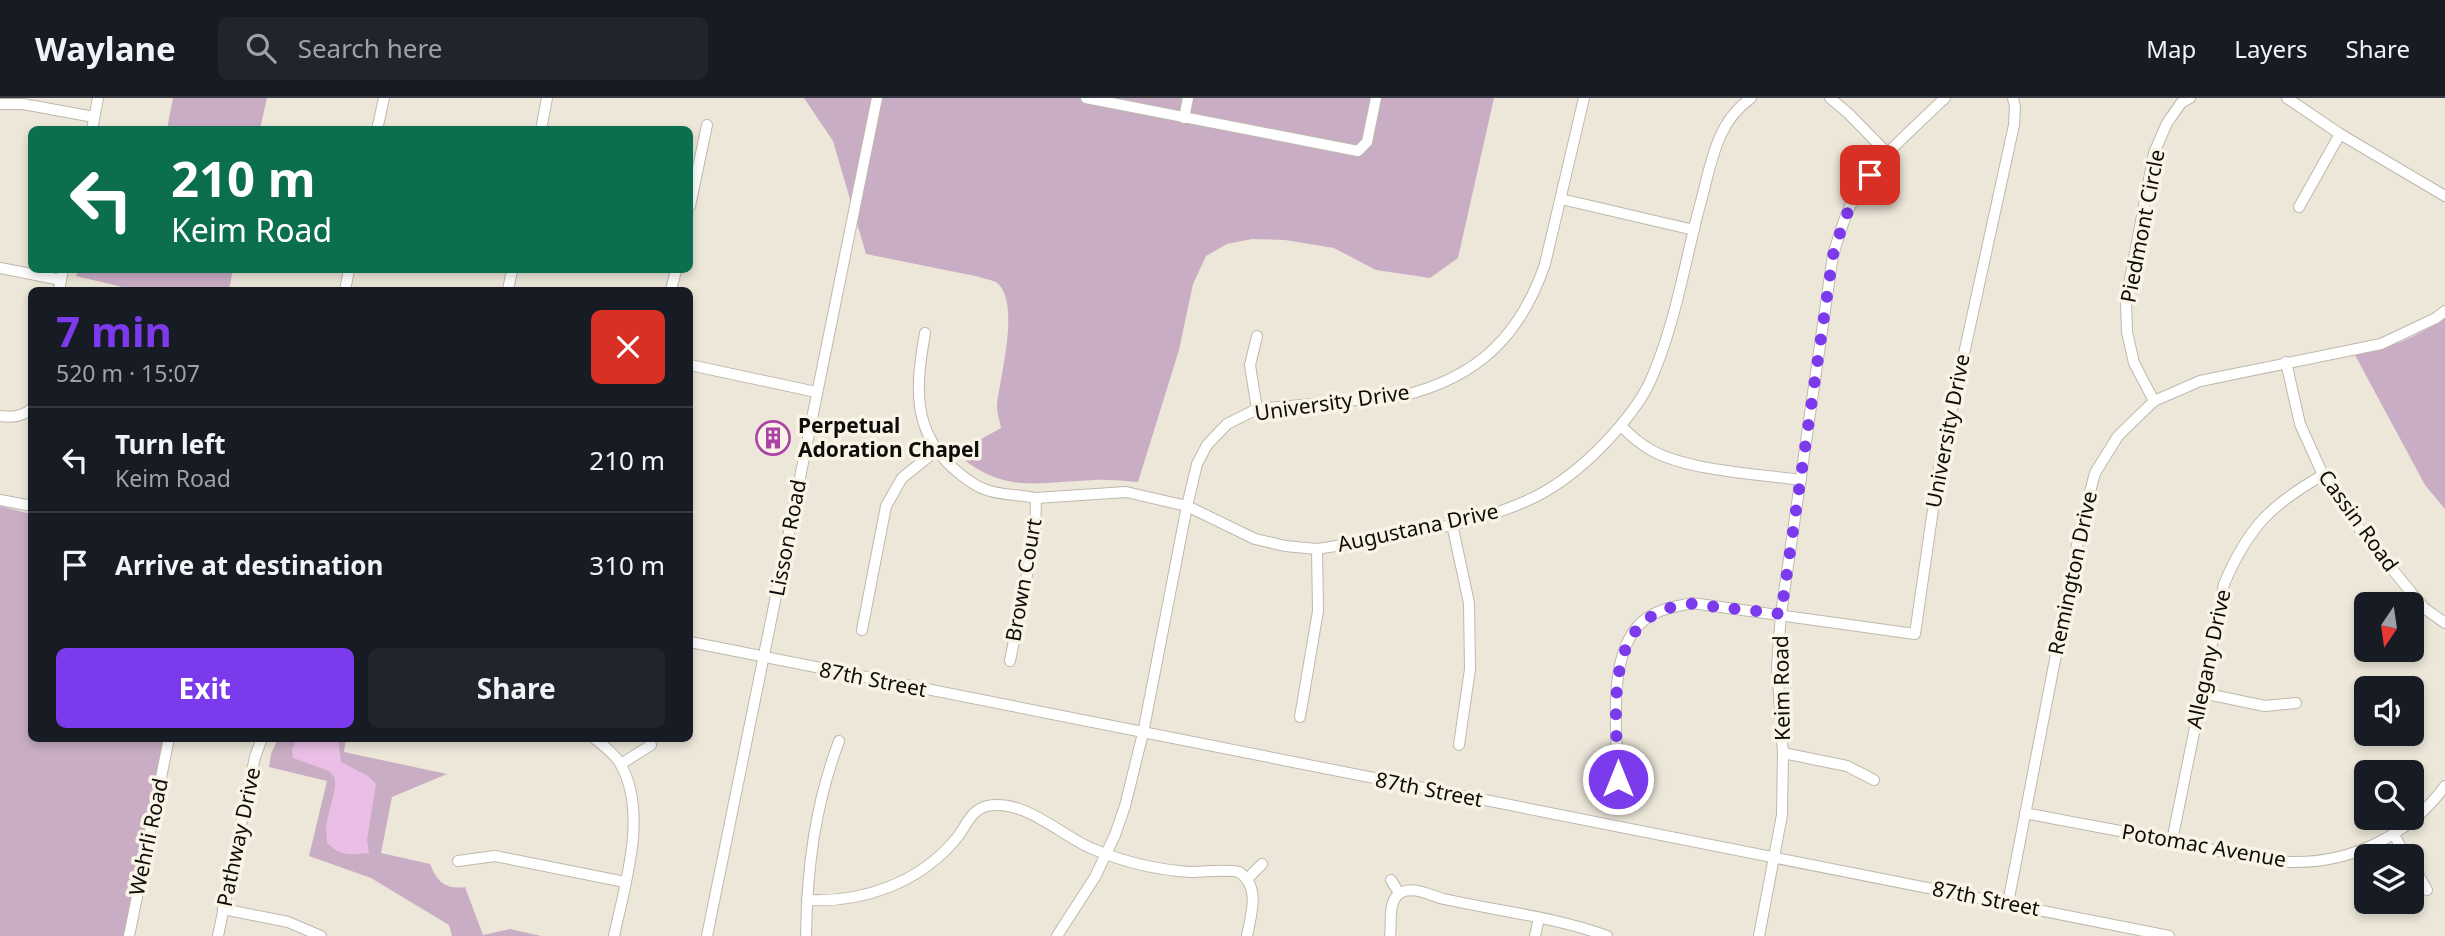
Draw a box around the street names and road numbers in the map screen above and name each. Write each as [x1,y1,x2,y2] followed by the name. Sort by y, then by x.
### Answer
[2113,147,2171,305] street label: Piedmont Circle
[1918,352,1976,510] street label: University Drive
[1253,377,1411,427] street label: University Drive
[2312,464,2405,577] street label: Cassin Road
[762,477,812,598] street label: Lisson Road
[2041,488,2103,657] street label: Remington Drive
[1335,496,1501,558] street label: Augustana Drive
[998,516,1048,643] street label: Brown Court
[2180,586,2236,731] street label: Allegany Drive
[1766,635,1796,741] street label: Keim Road
[817,655,930,703] street label: 87th Street
[210,765,266,909] street label: Pathway Drive
[1373,765,1486,813] street label: 87th Street
[122,775,174,898] street label: Wehrli Road
[2120,817,2289,873] street label: Potomac Avenue
[1930,874,2043,922] street label: 87th Street

